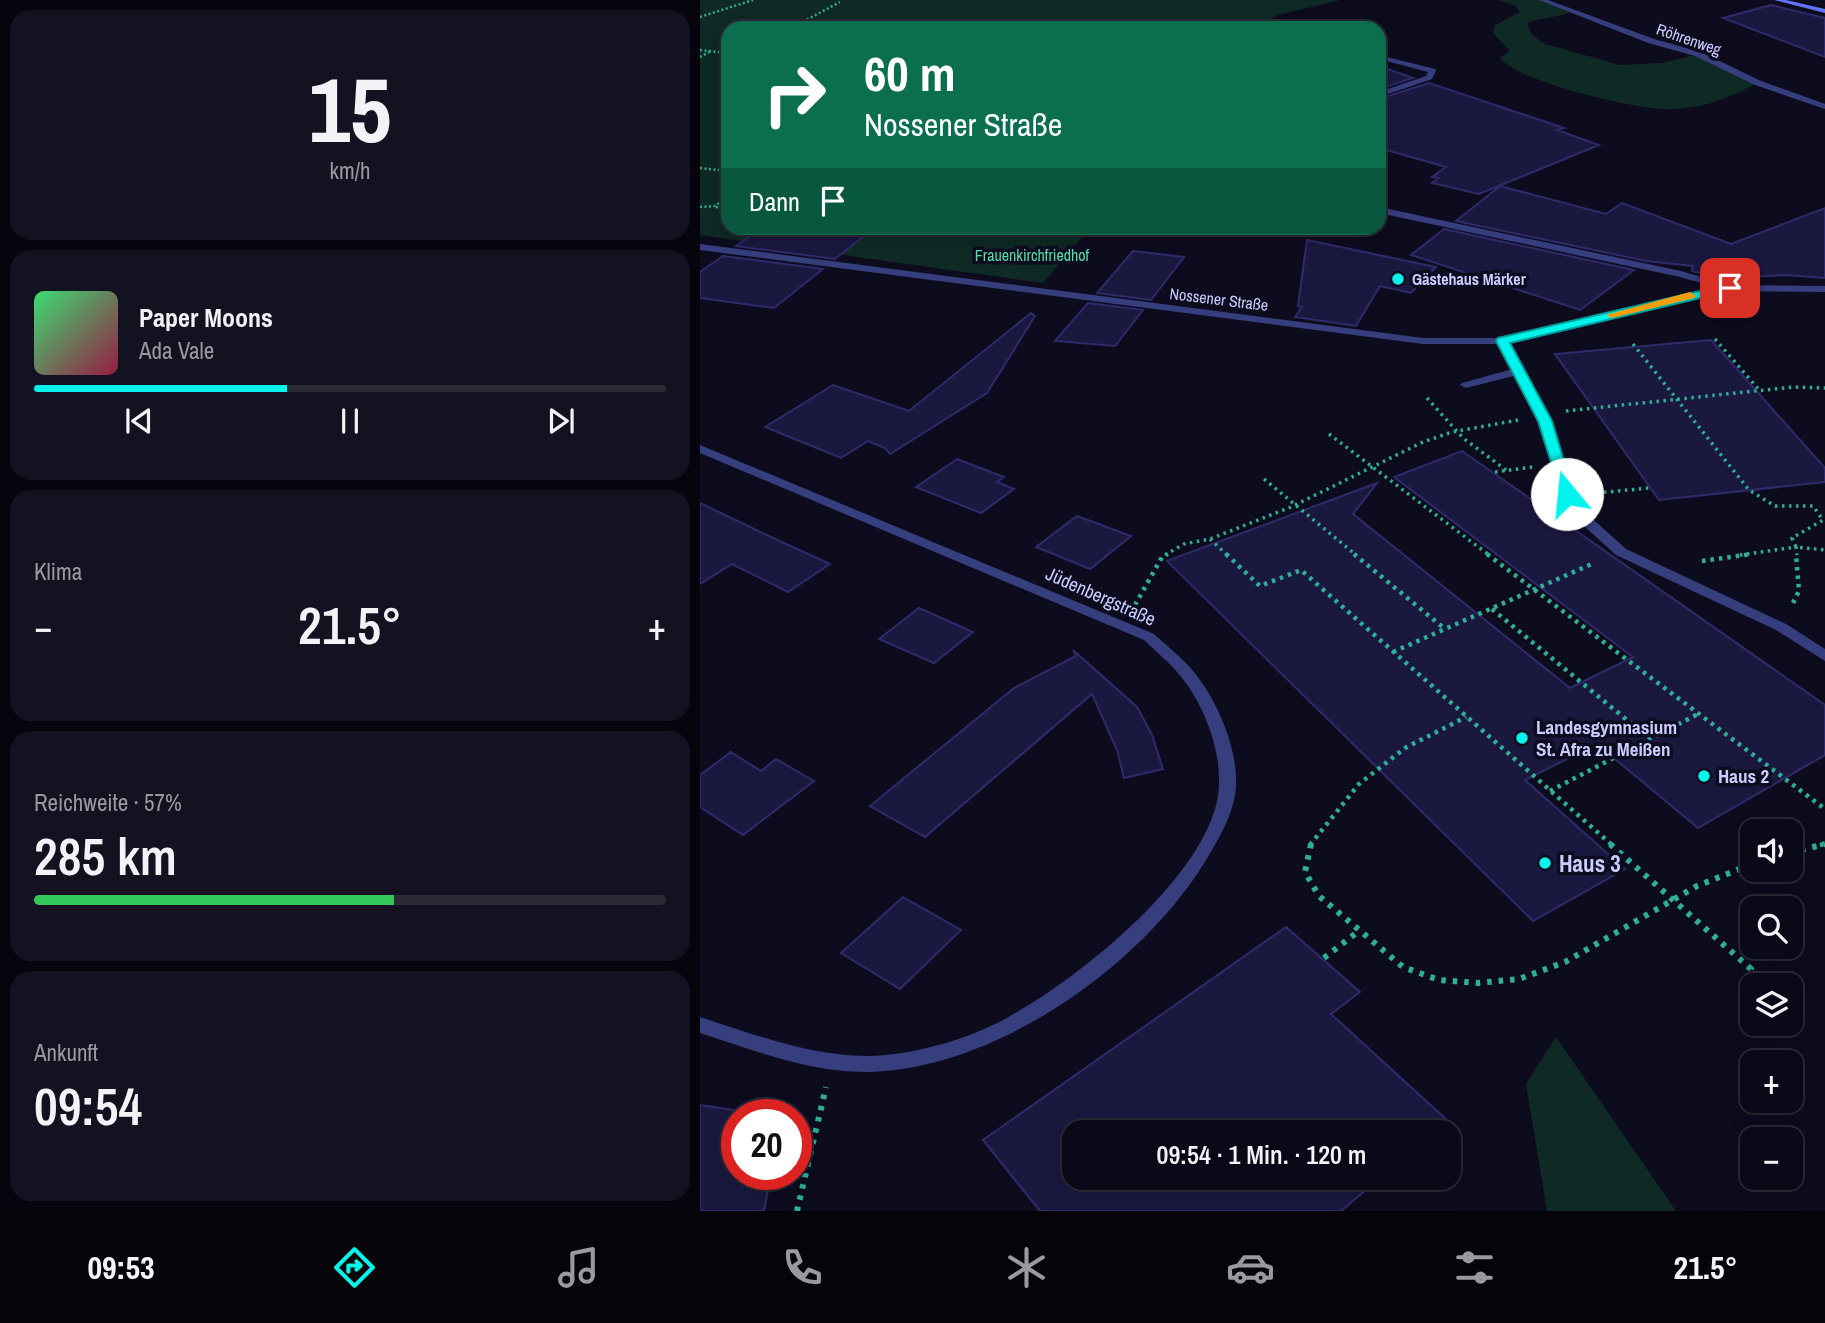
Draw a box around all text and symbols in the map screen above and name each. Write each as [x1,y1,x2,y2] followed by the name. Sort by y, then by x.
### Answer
[1654,18,1725,61] street label: Röhrenweg
[864,40,956,106] text: 60 m
[309,48,392,170] text: 15
[749,49,840,140] icon: right
[864,103,1062,146] text: Nossener Straße
[330,155,370,186] text: km/h
[814,182,852,220] icon: arrive
[749,184,800,219] text: Dann
[975,244,1090,266] park label: Frauenkirchfriedhof
[1700,258,1760,318] pin
[1412,268,1527,290] place label: Gästehaus Märker
[1711,269,1749,307] icon: arrive
[1390,271,1406,287] marker: Gästehaus Märker
[1168,282,1270,316] street label: Nossener Straße
[139,300,273,335] text: Paper Moons
[139,335,214,366] text: Ada Vale
[120,402,158,440] icon: previous
[331,402,369,440] icon: pause
[542,402,580,440] icon: next
[1530,457,1604,531] position arrow
[34,556,82,587] text: Klima
[1042,560,1160,632] street label: Jüdenbergstraße
[298,590,402,660] text: 21.5°
[34,601,52,652] text: −
[648,601,666,652] text: +
[1536,714,1677,762] place label: Landesgymnasium St. Afra zu Meißen
[1514,730,1530,746] marker: Landesgymnasium St. Afra zu Meißen
[1718,763,1769,789] place label: Haus 2
[1696,768,1712,784] marker: Haus 2
[34,787,182,818] text: Reichweite · 57%
[1740,819,1803,1190] map controls
[1740,819,1803,882] button: sound
[34,821,177,891] text: 285 km
[1559,848,1621,879] place label: Haus 3
[1537,855,1553,871] marker: Haus 3
[1740,896,1803,959] button: search
[1740,973,1803,1036] button: layers
[34,1037,98,1068] text: Ankunft
[1740,1050,1803,1113] button: +
[34,1071,142,1141] text: 09:54
[721,1099,812,1190] speed limit sign: 20
[1740,1127,1803,1190] button: −
[1157,1137,1366,1172] text: 09:54 · 1 Min. · 120 m
[330,1243,379,1292] icon: directions
[554,1243,603,1292] icon: music
[778,1243,827,1292] icon: phone
[1002,1243,1051,1292] icon: climate
[1226,1243,1275,1292] icon: car
[1450,1243,1499,1292] icon: filters
[88,1246,155,1289] text: 09:53
[1674,1246,1737,1289] text: 21.5°

